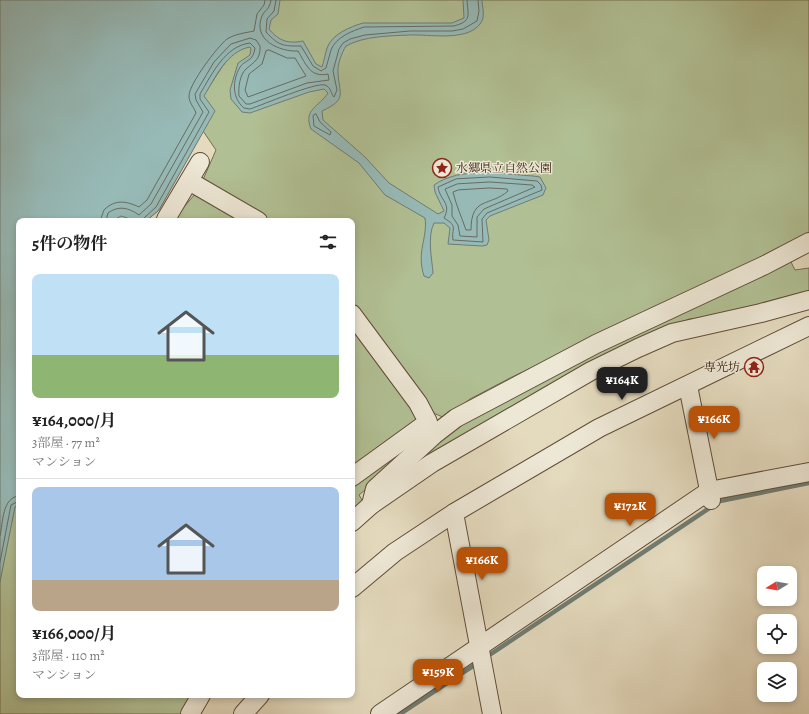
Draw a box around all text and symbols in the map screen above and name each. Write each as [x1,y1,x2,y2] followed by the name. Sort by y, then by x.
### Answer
[431,157,453,179] place icon: 水郷県立自然公園
[456,160,552,176] place label: 水郷県立自然公園
[317,231,339,253] icon: filters
[32,232,107,255] text: 5件の物件
[150,300,222,372] icon: home
[743,356,765,378] temple icon: 専光坊
[704,359,740,375] place label: 専光坊
[594,367,650,401] pin: ¥164K
[606,371,638,388] text: ¥164K
[686,406,742,440] pin: ¥166K
[32,409,117,432] text: ¥164,000/月
[698,410,730,427] text: ¥166K
[32,434,100,451] text: 3部屋 · 77 m²
[32,453,96,470] text: マンション
[602,493,658,527] pin: ¥172K
[614,497,646,514] text: ¥172K
[150,513,222,585] icon: home
[454,547,510,581] pin: ¥166K
[466,551,498,568] text: ¥166K
[757,566,797,606] north arrow
[757,566,797,702] map controls
[757,614,797,654] button: locate
[32,622,117,645] text: ¥166,000/月
[32,647,105,664] text: 3部屋 · 110 m²
[410,659,466,693] pin: ¥159K
[757,662,797,702] button: layers
[422,663,454,680] text: ¥159K
[32,666,96,683] text: マンション

